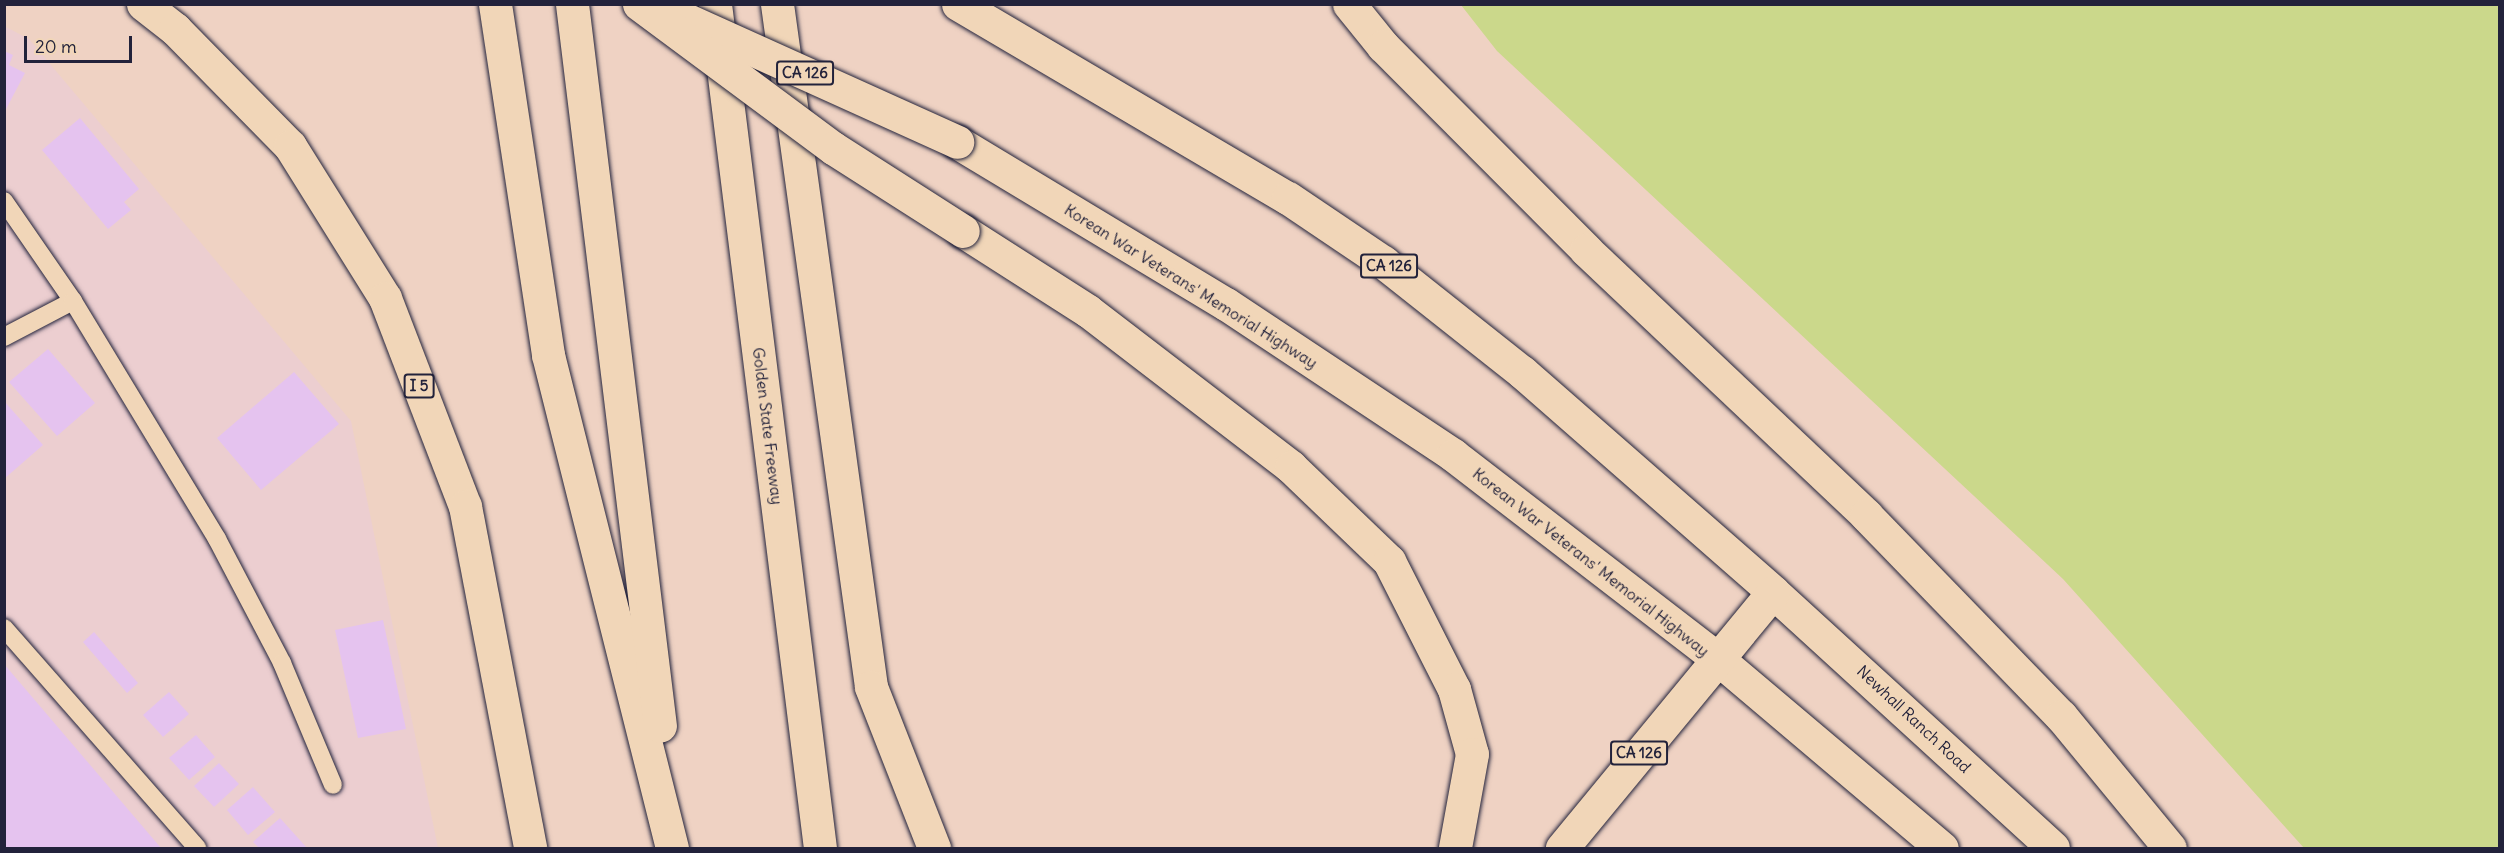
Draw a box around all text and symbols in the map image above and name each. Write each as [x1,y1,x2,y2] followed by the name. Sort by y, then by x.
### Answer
[27,24,135,62] scale bar
[35,35,77,58] text: 20 m
[775,61,835,85] road number: CA 126
[1061,200,1321,372] street label: Korean War Veterans' Memorial Highway
[1359,254,1419,278] road number: CA 126
[749,346,787,506] street label: Golden State Freeway
[402,374,436,398] road number: I 5
[1469,464,1713,660] street label: Korean War Veterans' Memorial Highway
[1853,661,1975,777] street label: Newhall Ranch Road
[1609,741,1669,765] road number: CA 126

